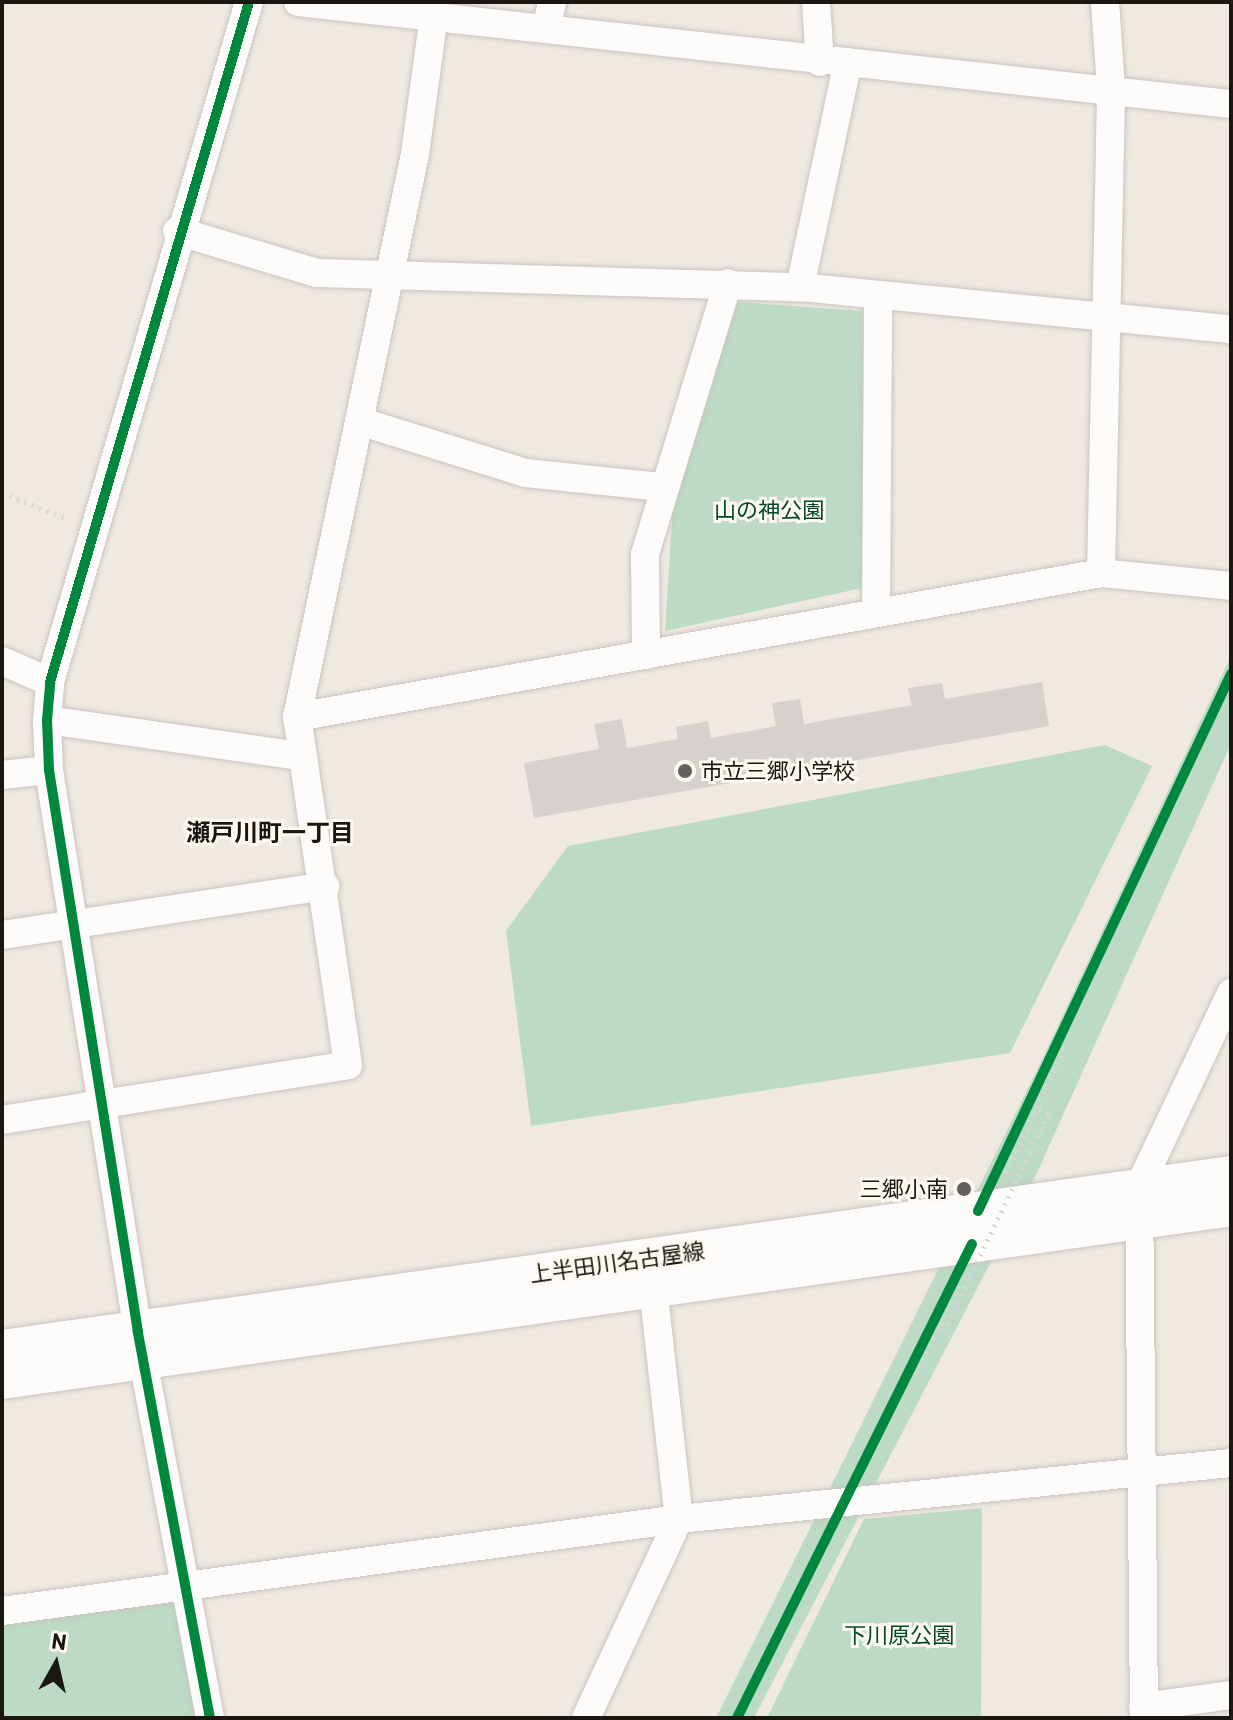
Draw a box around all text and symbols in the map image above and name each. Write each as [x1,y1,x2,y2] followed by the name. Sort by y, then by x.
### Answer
[714,497,824,523] park label: 山の神公園
[701,758,855,784] place label: 市立三郷小学校
[676,762,694,780] marker: 市立三郷小学校
[186,818,354,846] district label: 瀬戸川町一丁目
[860,1176,948,1202] place label: 三郷小南
[955,1180,973,1198] marker: 三郷小南
[528,1237,706,1287] street label: 上半田川名古屋線
[844,1622,954,1648] park label: 下川原公園
[16,1624,96,1704] north arrow
[50,1626,68,1654] text: N

